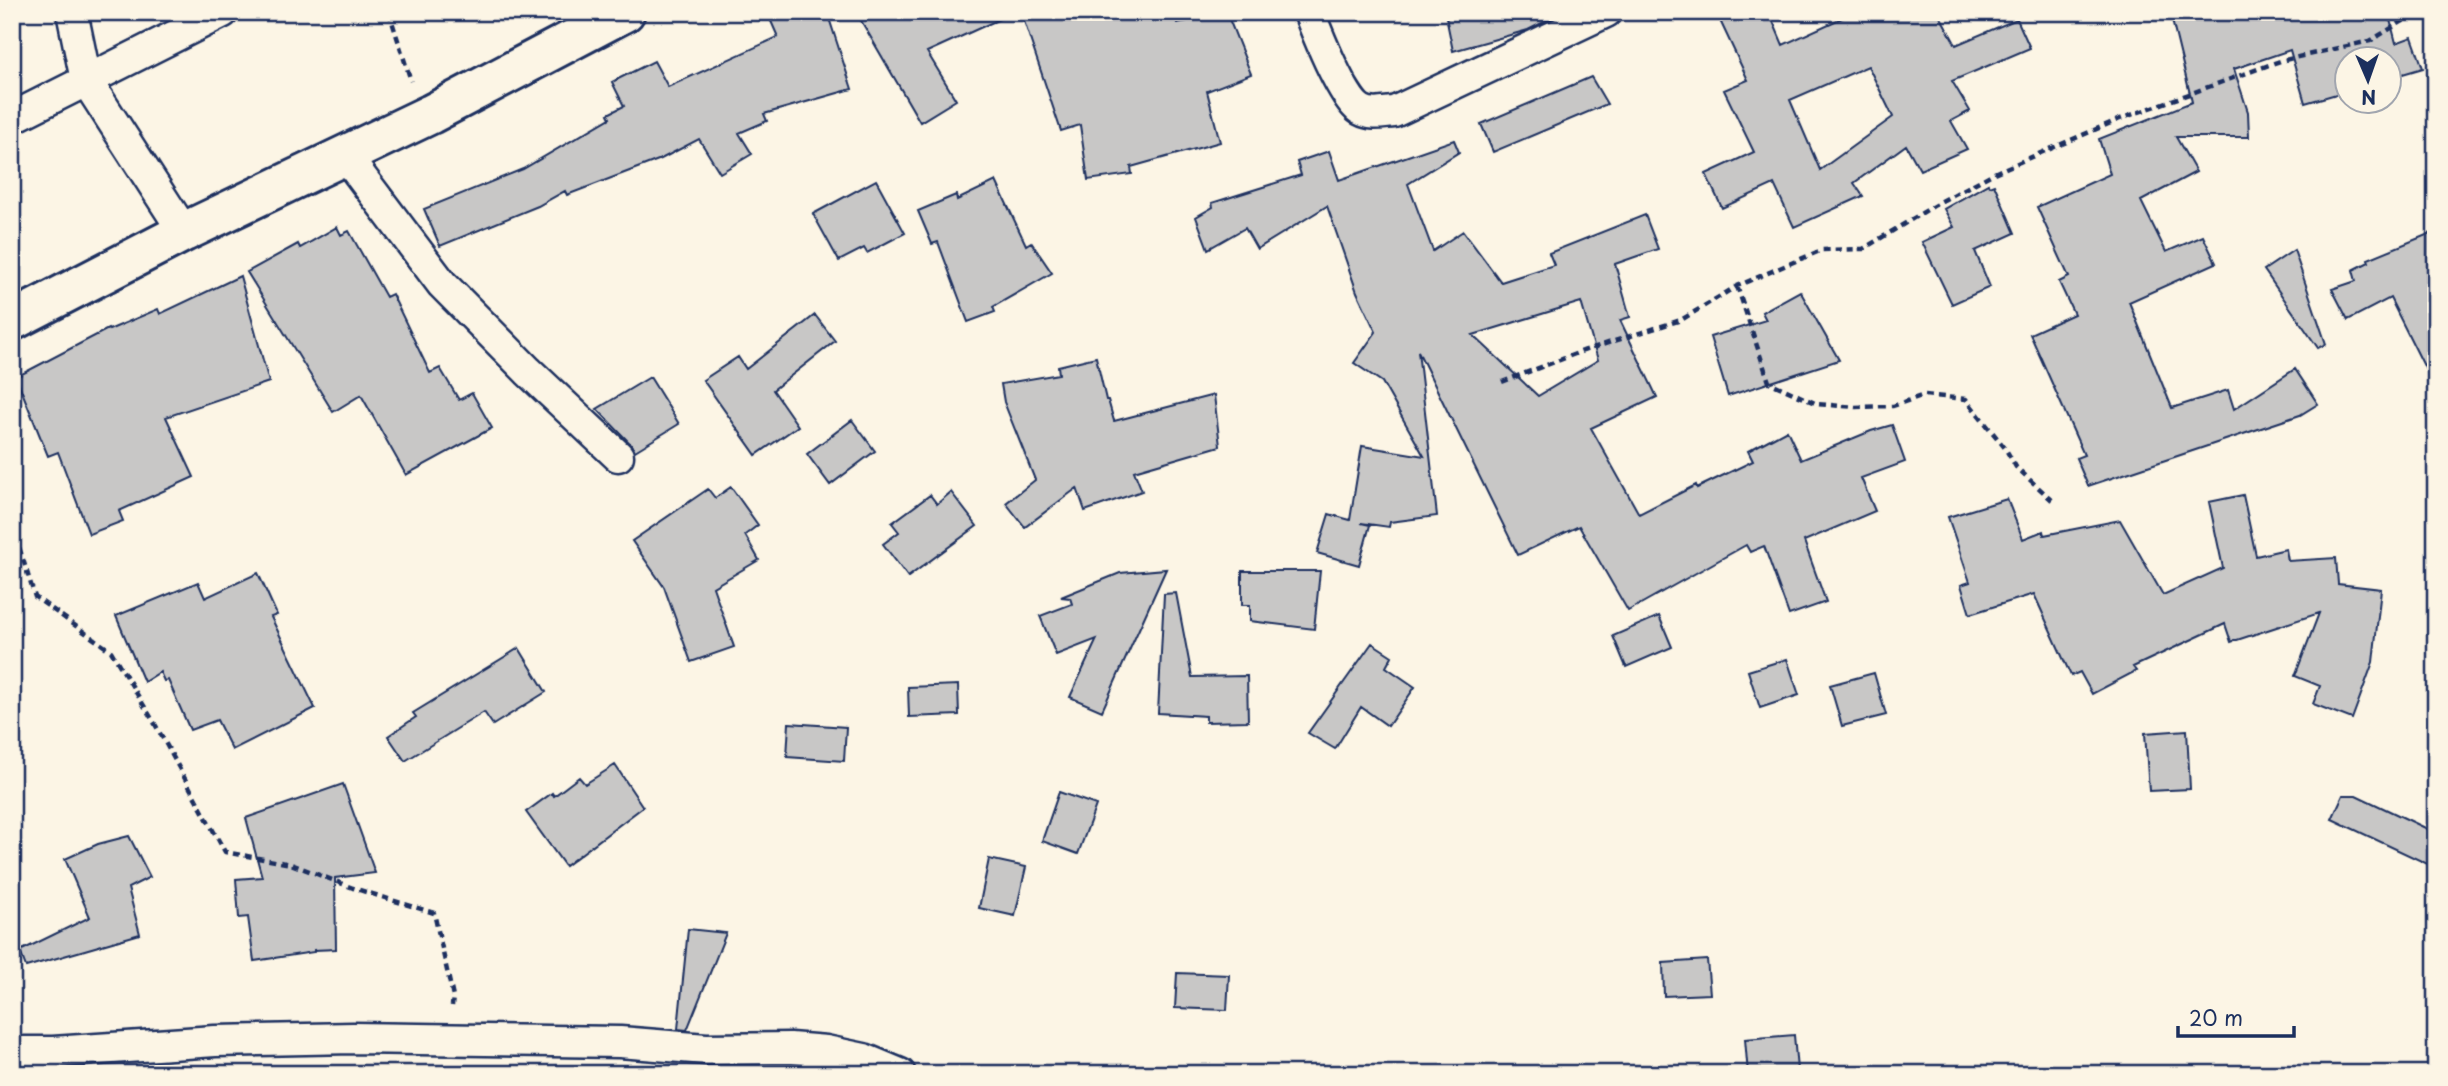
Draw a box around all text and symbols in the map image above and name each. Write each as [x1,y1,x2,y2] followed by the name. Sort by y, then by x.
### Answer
[2332,46,2402,116] north arrow
[2361,84,2377,112] text: N
[2178,995,2294,1039] scale bar
[2189,1001,2243,1033] text: 20 m

